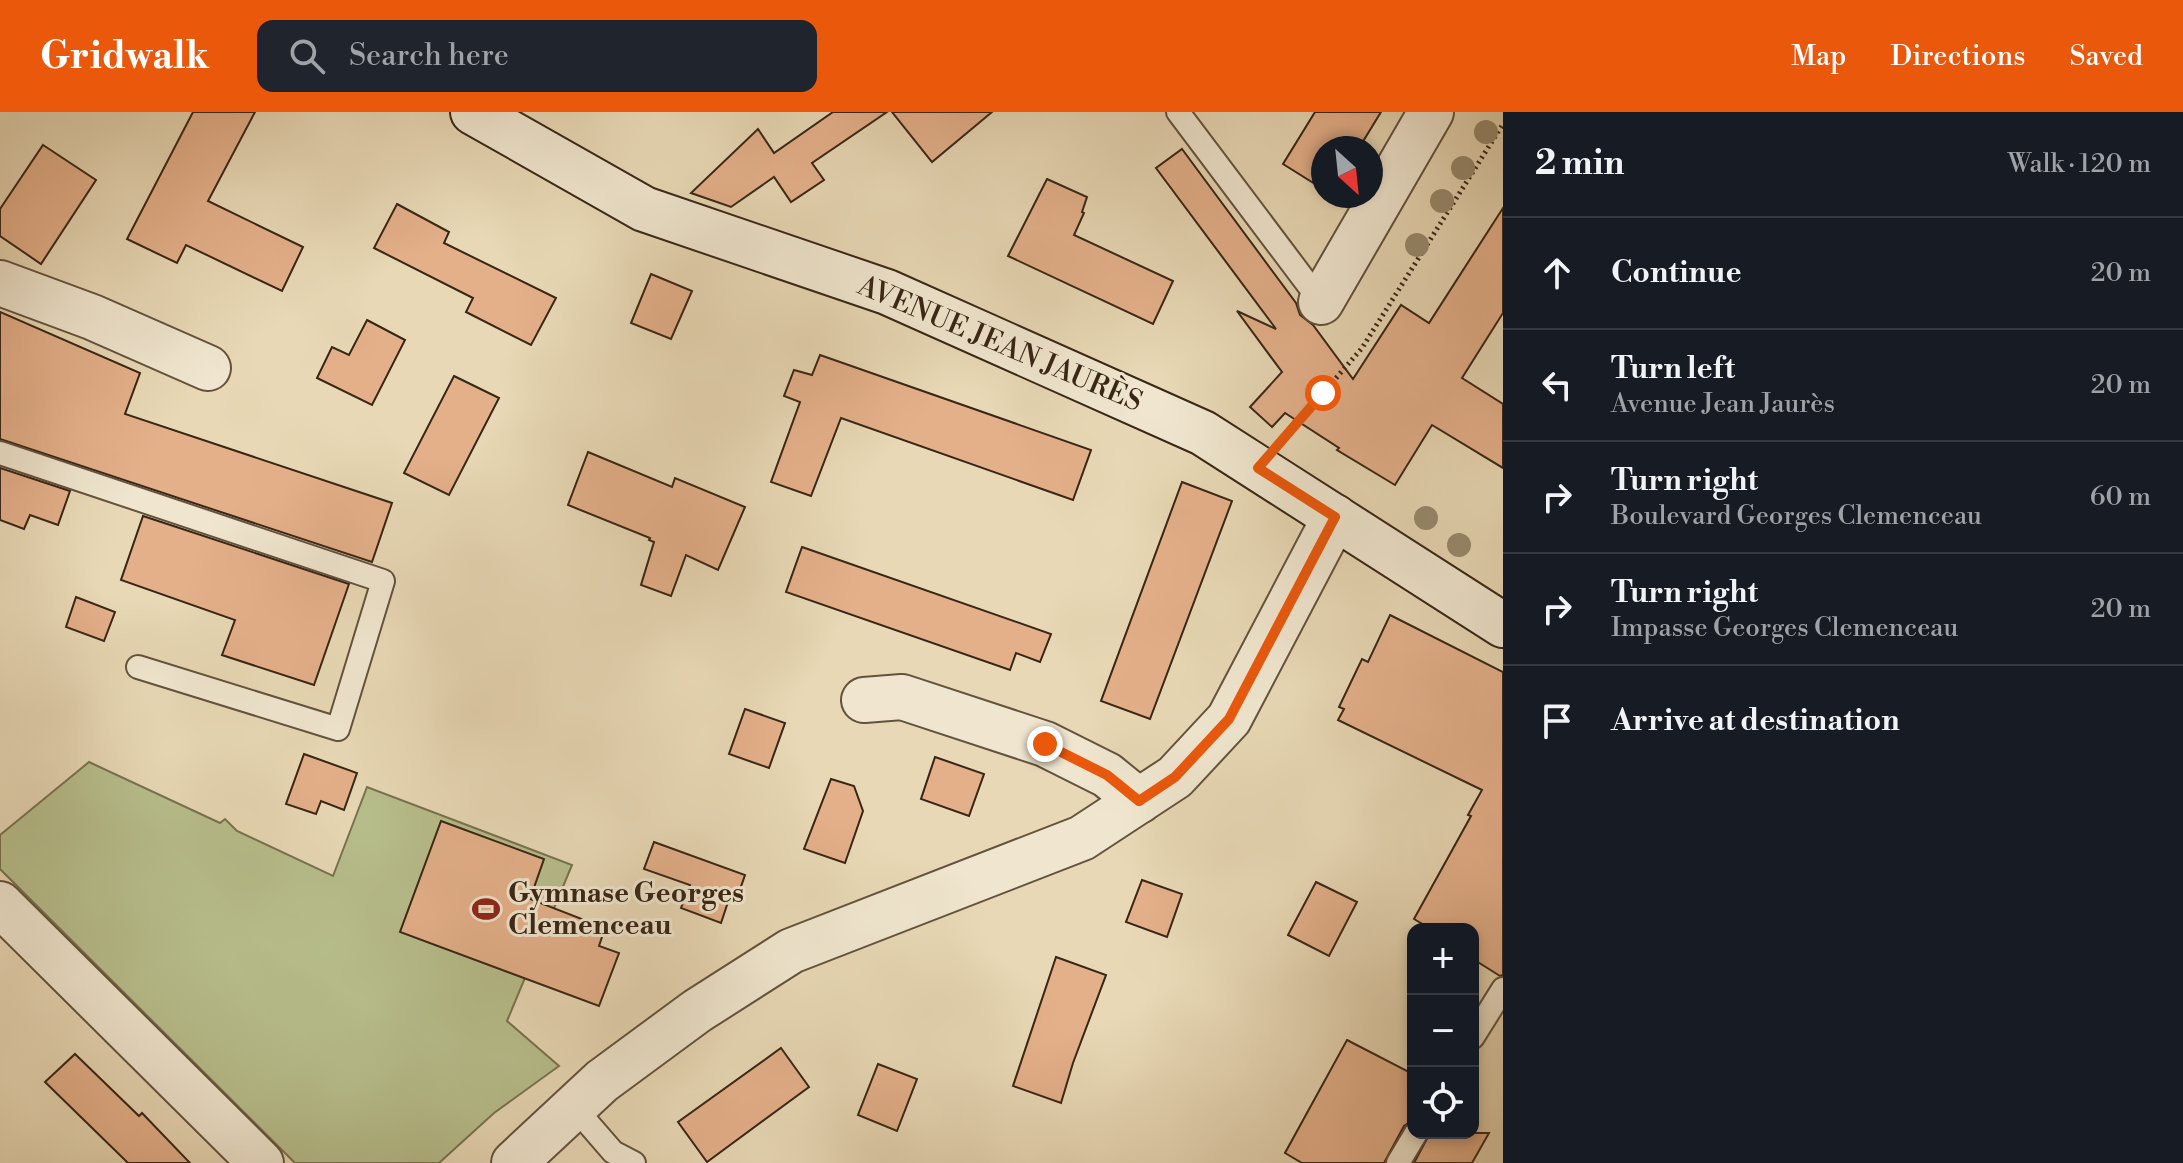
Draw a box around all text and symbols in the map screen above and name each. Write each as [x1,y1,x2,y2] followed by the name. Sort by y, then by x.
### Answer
[257,20,817,92] search box
[40,33,209,80] text: Gridwalk
[285,34,329,78] icon: search
[349,37,509,75] text: Search here
[1791,39,1846,74] text: Map
[1890,39,2025,74] text: Directions
[2069,39,2143,74] text: Saved
[1311,136,1383,208] north arrow
[1535,143,1624,185] text: 2 min
[2008,148,2151,180] text: Walk · 120 m
[1535,251,1579,295] icon: ahead
[1611,254,1742,292] text: Continue
[2091,257,2151,289] text: 20 m
[852,266,1148,420] street label: AVENUE JEAN JAURÈS
[1611,350,1735,388] text: Turn left
[1535,363,1579,407] icon: left
[2091,369,2151,401] text: 20 m
[1305,375,1341,411] route start
[1611,388,1835,420] text: Avenue Jean Jaurès
[1611,462,1758,500] text: Turn right
[1535,475,1579,519] icon: right
[2090,481,2151,513] text: 60 m
[1611,500,1982,532] text: Boulevard Georges Clemenceau
[1611,574,1758,612] text: Turn right
[1535,587,1579,631] icon: right
[2091,593,2151,625] text: 20 m
[1611,612,1958,644] text: Impasse Georges Clemenceau
[1535,699,1579,743] icon: arrive
[1611,702,1900,740] text: Arrive at destination
[1027,726,1063,762] route end
[508,876,744,943] place label: Gymnase Georges Clemenceau
[471,894,501,924] sports icon: Gymnase Georges Clemenceau
[1407,923,1479,1139] map controls
[1407,923,1479,995] button: +
[1407,995,1479,1067] button: −
[1407,1067,1479,1139] button: locate

